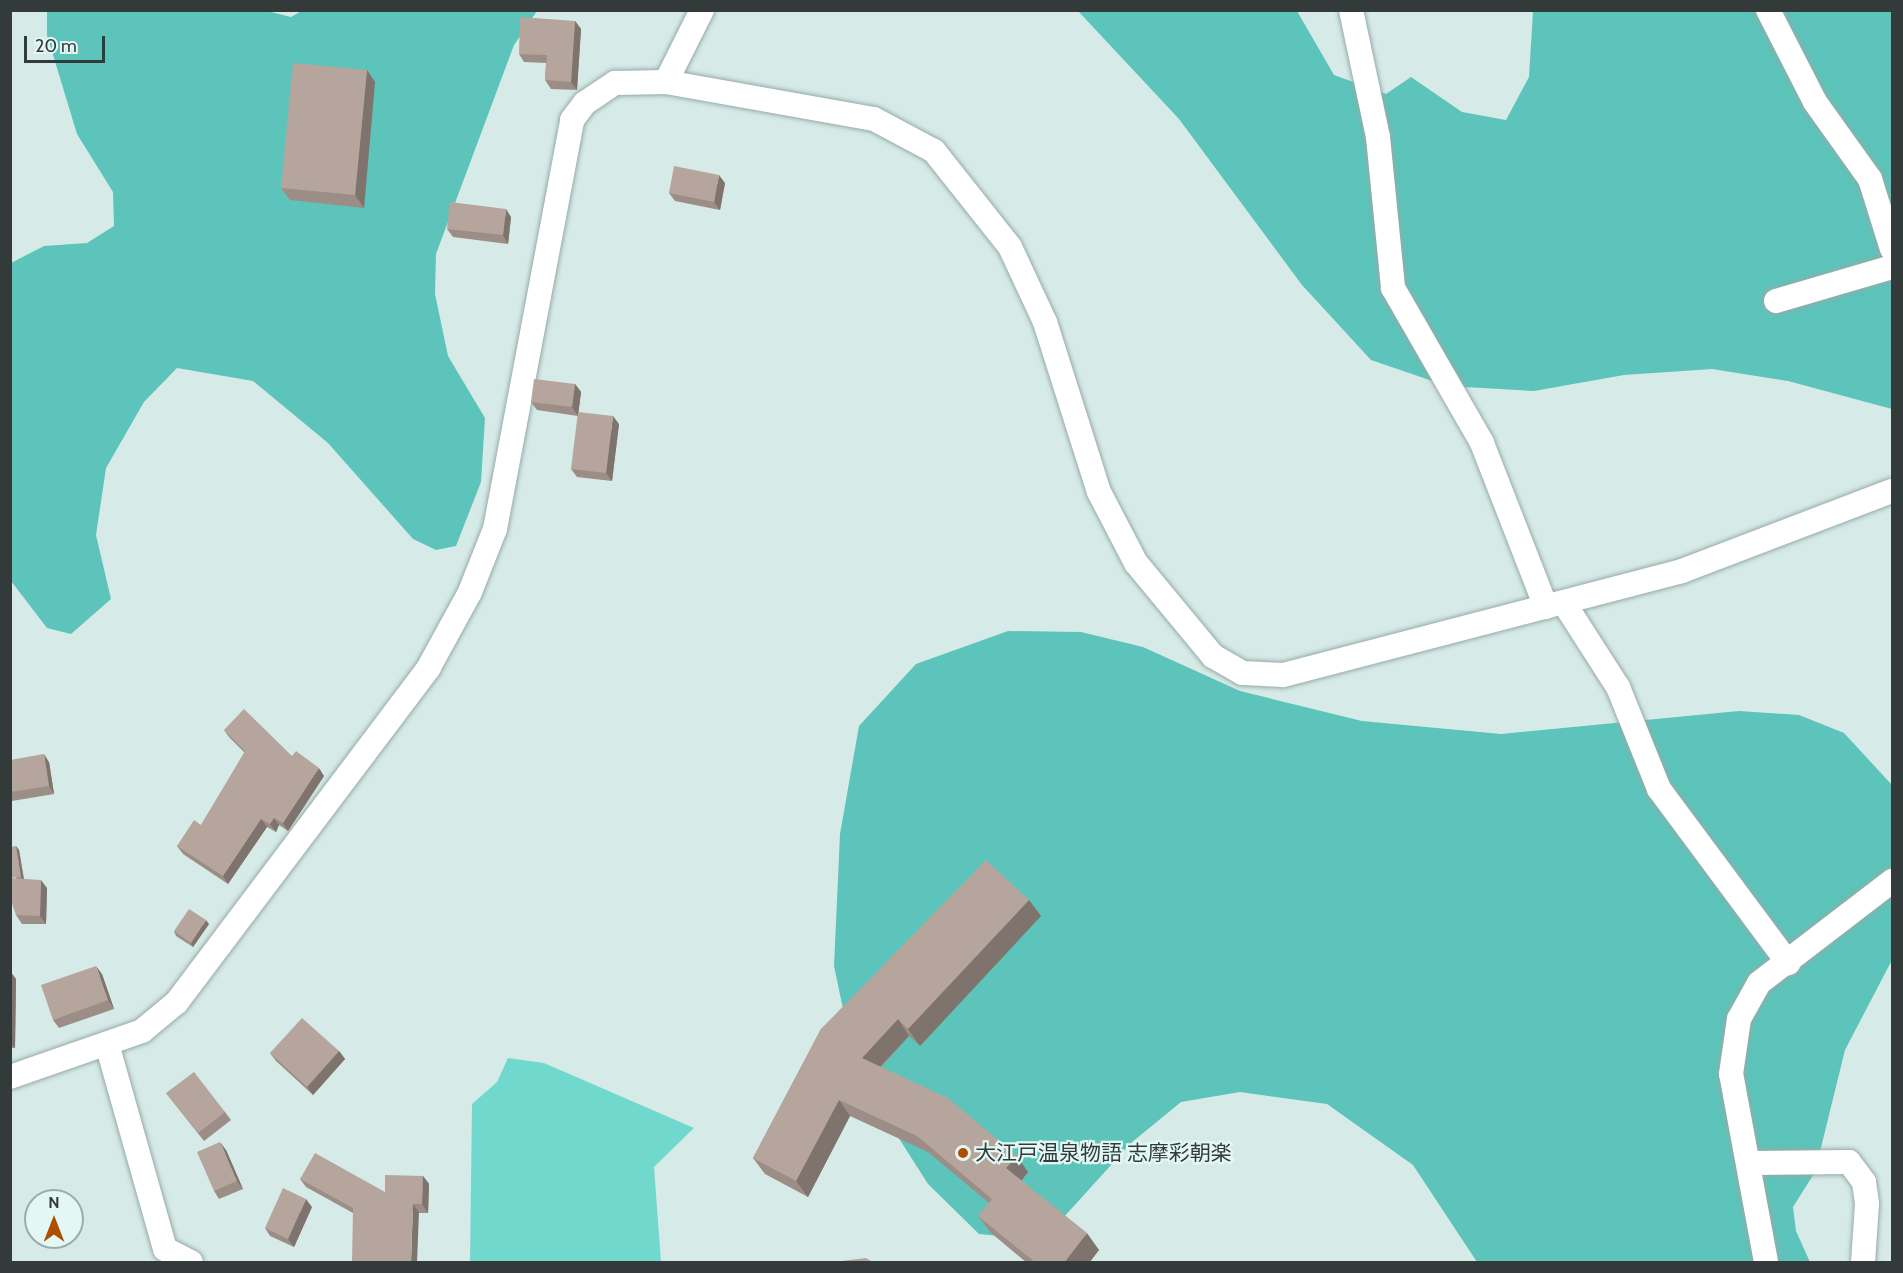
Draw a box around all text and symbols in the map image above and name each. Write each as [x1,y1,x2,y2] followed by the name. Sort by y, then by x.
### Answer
[27,24,108,62] scale bar
[35,35,77,57] text: 20 m
[975,1140,1232,1166] place label: 大江戸温泉物語 志摩彩朝楽
[956,1146,970,1160] marker: 大江戸温泉物語 志摩彩朝楽
[24,1189,84,1249] north arrow
[48,1193,60,1212] text: N

